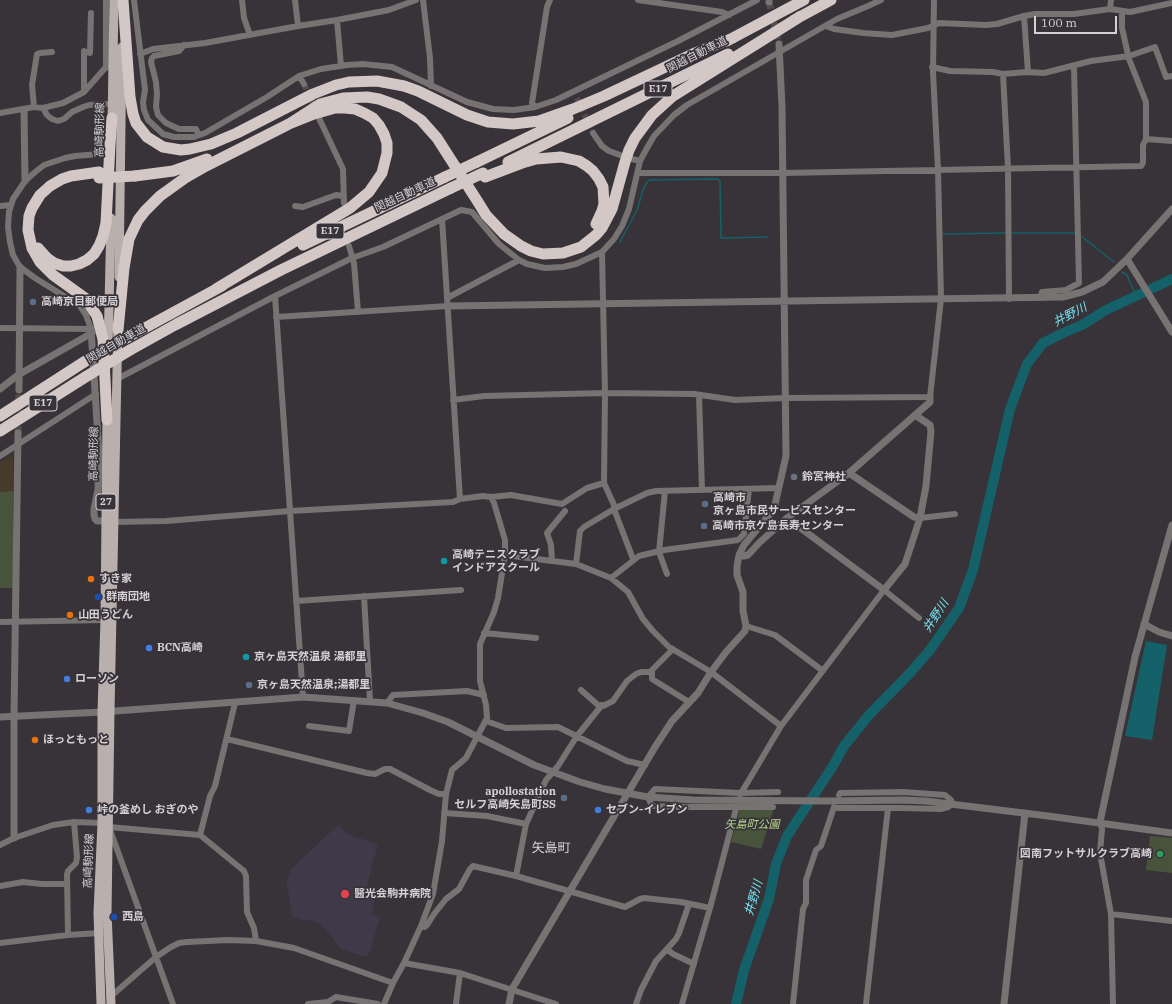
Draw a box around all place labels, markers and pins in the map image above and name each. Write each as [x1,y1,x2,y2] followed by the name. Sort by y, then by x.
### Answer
[41,295,118,309] place label: 高崎京目郵便局
[28,297,38,307] marker: 高崎京目郵便局
[802,470,846,484] place label: 鈴宮神社
[789,472,799,482] marker: 鈴宮神社
[713,491,856,517] place label: 高崎市 京ヶ島市民サービスセンター
[700,499,710,509] marker: 高崎市 京ヶ島市民サービスセンター
[712,519,844,533] place label: 高崎市京ケ島長寿センター
[699,521,709,531] marker: 高崎市京ケ島長寿センター
[452,548,540,574] place label: 高崎テニスクラブ インドアスクール
[439,556,449,566] marker: 高崎テニスクラブ インドアスクール
[99,572,132,586] place label: すき家
[86,574,96,584] marker: すき家
[106,590,150,604] place label: 群南団地
[93,592,103,602] marker: 群南団地
[78,608,133,622] place label: 山田うどん
[65,610,75,620] marker: 山田うどん
[157,641,203,655] place label: BCN高崎
[144,643,154,653] marker: BCN高崎
[254,650,367,664] place label: 京ヶ島天然温泉 湯都里
[241,652,251,662] marker: 京ヶ島天然温泉 湯都里
[75,672,119,686] place label: ローソン
[62,674,72,684] marker: ローソン
[257,678,370,692] place label: 京ヶ島天然温泉;湯都里
[244,680,254,690] marker: 京ヶ島天然温泉;湯都里
[43,733,109,747] place label: ほっともっと
[30,735,40,745] marker: ほっともっと
[454,785,556,811] place label: apollostation セルフ高崎矢島町SS
[559,793,569,803] marker: apollostation セルフ高崎矢島町SS
[97,803,199,817] place label: 峠の釜めし おぎのや
[606,803,687,817] place label: セブン-イレブン
[84,805,94,815] marker: 峠の釜めし おぎのや
[593,805,603,815] marker: セブン-イレブン
[1020,847,1152,861] place label: 図南フットサルクラブ高崎
[1155,849,1165,859] marker: 図南フットサルクラブ高崎
[354,887,431,901] place label: 醫光会駒井病院
[339,888,351,900] marker: 醫光会駒井病院
[122,910,144,924] place label: 西島
[109,912,119,922] marker: 西島

